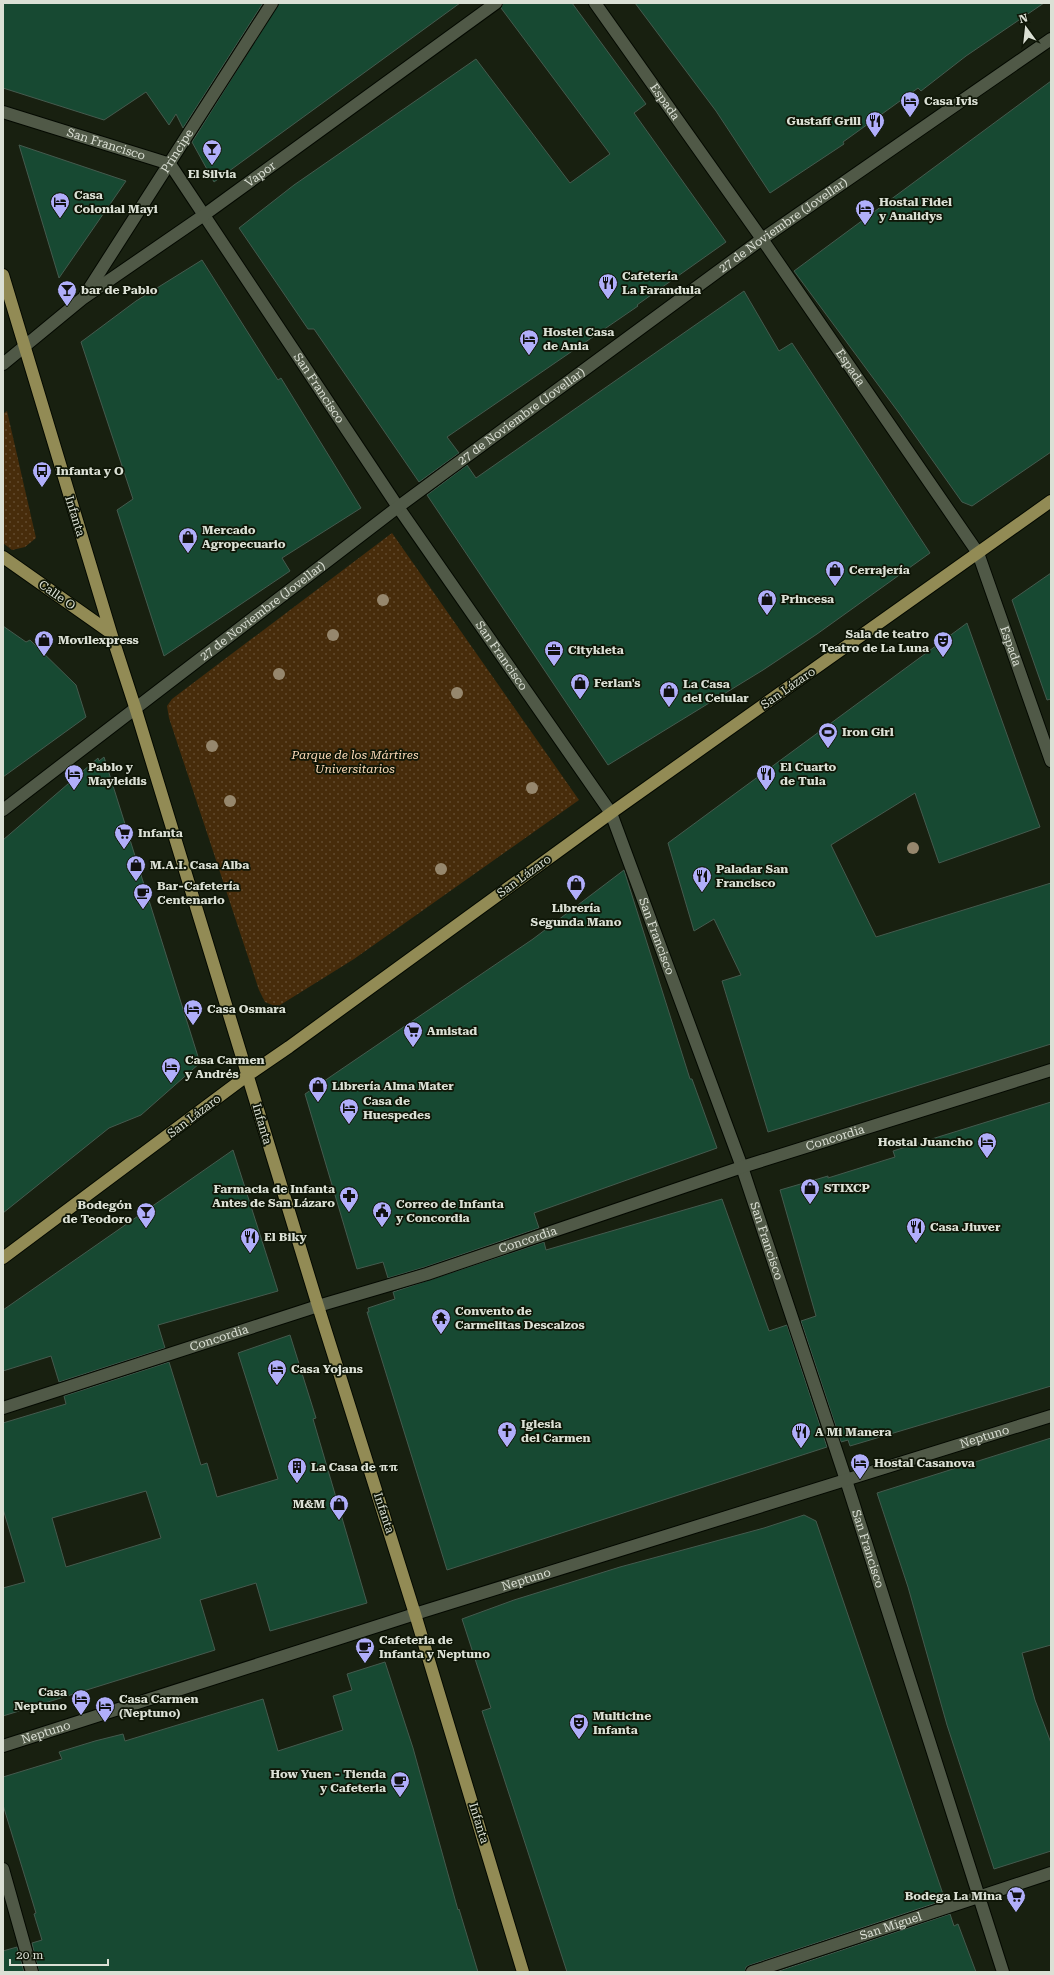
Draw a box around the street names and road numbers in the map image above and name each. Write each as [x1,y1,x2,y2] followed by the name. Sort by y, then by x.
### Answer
[647,81,683,123] street label: Espada
[65,125,147,163] street label: San Francisco
[158,126,197,176] street label: Principe
[242,158,278,190] street label: Vapor
[716,175,850,275] street label: 27 de Noviembre (Jovellar)
[833,346,868,389] street label: Espada
[291,350,347,426] street label: San Francisco
[455,365,588,468] street label: 27 de Noviembre (Jovellar)
[62,494,88,539] street label: Infanta
[197,558,328,663] street label: 27 de Noviembre (Jovellar)
[36,577,78,613] street label: Calle O
[473,618,531,693] street label: San Francisco
[997,624,1024,669] street label: Espada
[758,664,818,712] street label: San Lázaro
[494,852,554,900] street label: San Lázaro
[636,896,677,977] street label: San Francisco
[165,1091,223,1141] street label: San Lázaro
[249,1102,275,1147] street label: Infanta
[804,1122,867,1154] street label: Concordia
[747,1200,786,1282] street label: San Francisco
[497,1223,559,1256] street label: Concordia
[188,1322,250,1354] street label: Concordia
[958,1422,1011,1451] street label: Neptuno
[371,1491,397,1536] street label: Infanta
[849,1508,887,1590] street label: San Francisco
[500,1565,553,1594] street label: Neptuno
[19,1718,72,1747] street label: Neptuno
[466,1801,492,1846] street label: Infanta
[858,1909,924,1943] street label: San Miguel

